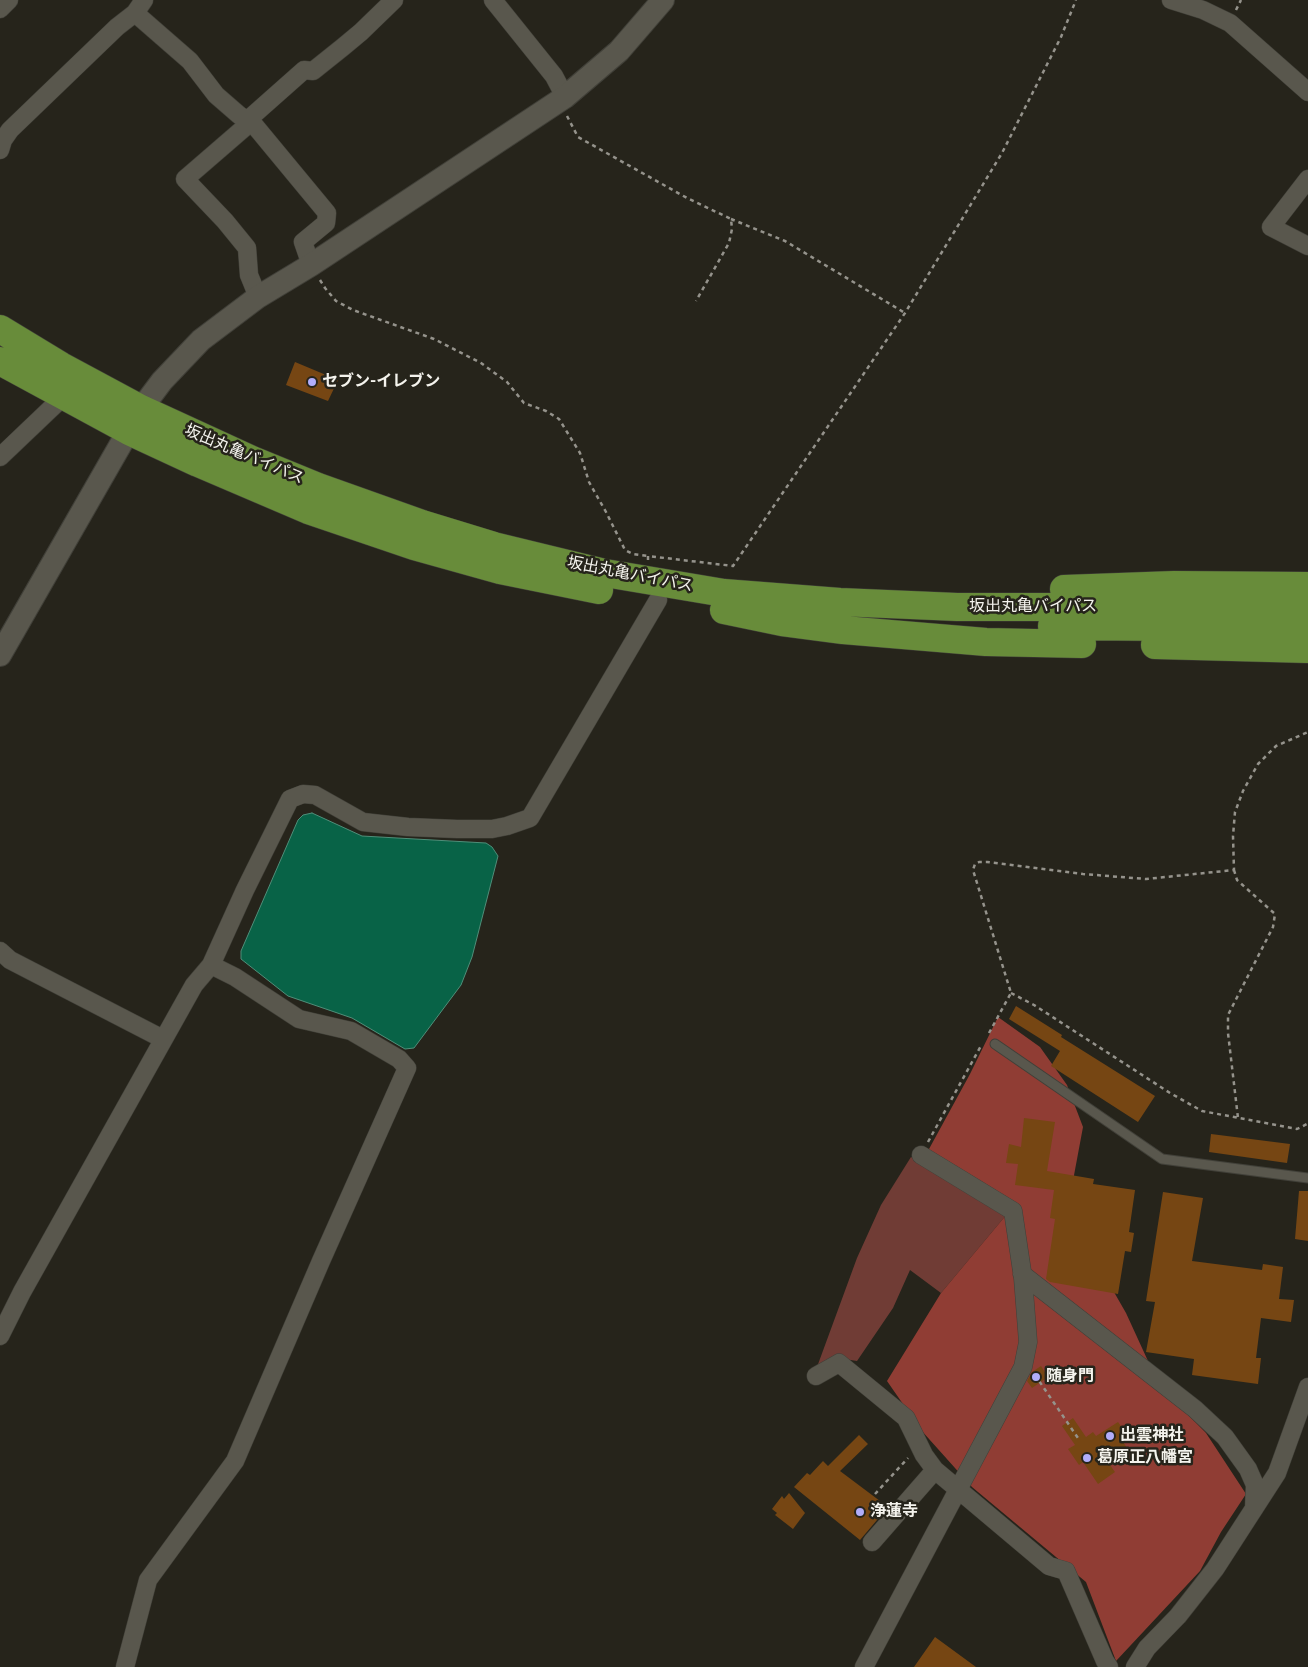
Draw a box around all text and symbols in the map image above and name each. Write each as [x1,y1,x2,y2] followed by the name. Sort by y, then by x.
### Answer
[322,372,440,392] place label: セブン-イレブン
[306,376,318,388] marker: セブン-イレブン
[181,421,307,489] street label: 坂出丸亀バイパス
[565,553,695,597] street label: 坂出丸亀バイパス
[969,597,1097,617] street label: 坂出丸亀バイパス
[1046,1367,1094,1387] place label: 随身門
[1030,1371,1042,1383] marker: 随身門
[1120,1426,1184,1446] place label: 出雲神社
[1104,1430,1116,1442] marker: 出雲神社
[1097,1448,1193,1468] place label: 葛原正八幡宮
[1081,1452,1093,1464] marker: 葛原正八幡宮
[870,1502,918,1522] place label: 浄蓮寺
[854,1506,866,1518] marker: 浄蓮寺

